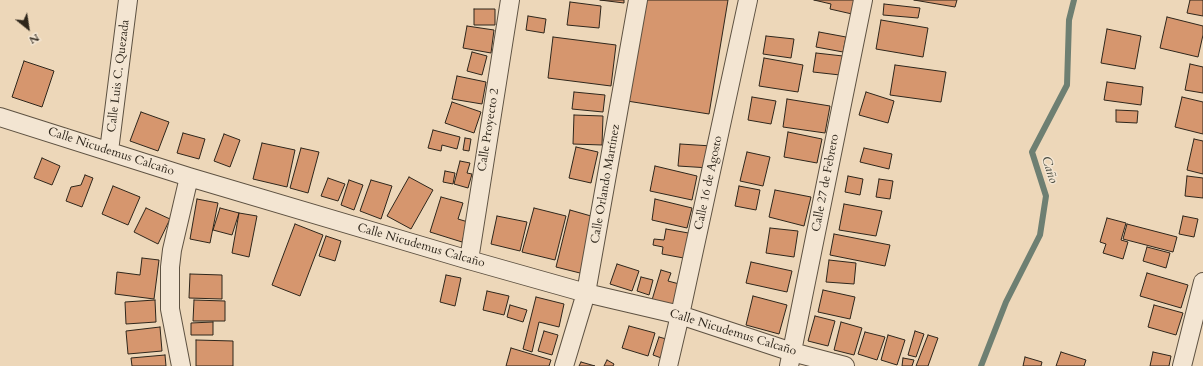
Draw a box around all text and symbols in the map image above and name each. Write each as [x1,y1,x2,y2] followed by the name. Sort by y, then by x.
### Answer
[8,8,48,48] north arrow
[105,19,133,133] street label: Calle Luis C. Quezada
[26,30,42,48] text: N
[475,87,503,173] street label: Calle Proyecto 2
[588,123,624,245] street label: Calle Orlando Martínez
[46,125,176,179] street label: Calle Nicudemus Calcaño
[809,133,843,233] street label: Calle 27 de Febrero
[692,135,726,231] street label: Calle 16 de Agosto
[1038,155,1060,185] water label: Caño
[356,221,486,271] street label: Calle Nicudemus Calcaño
[668,307,798,359] street label: Calle Nicudemus Calcaño

